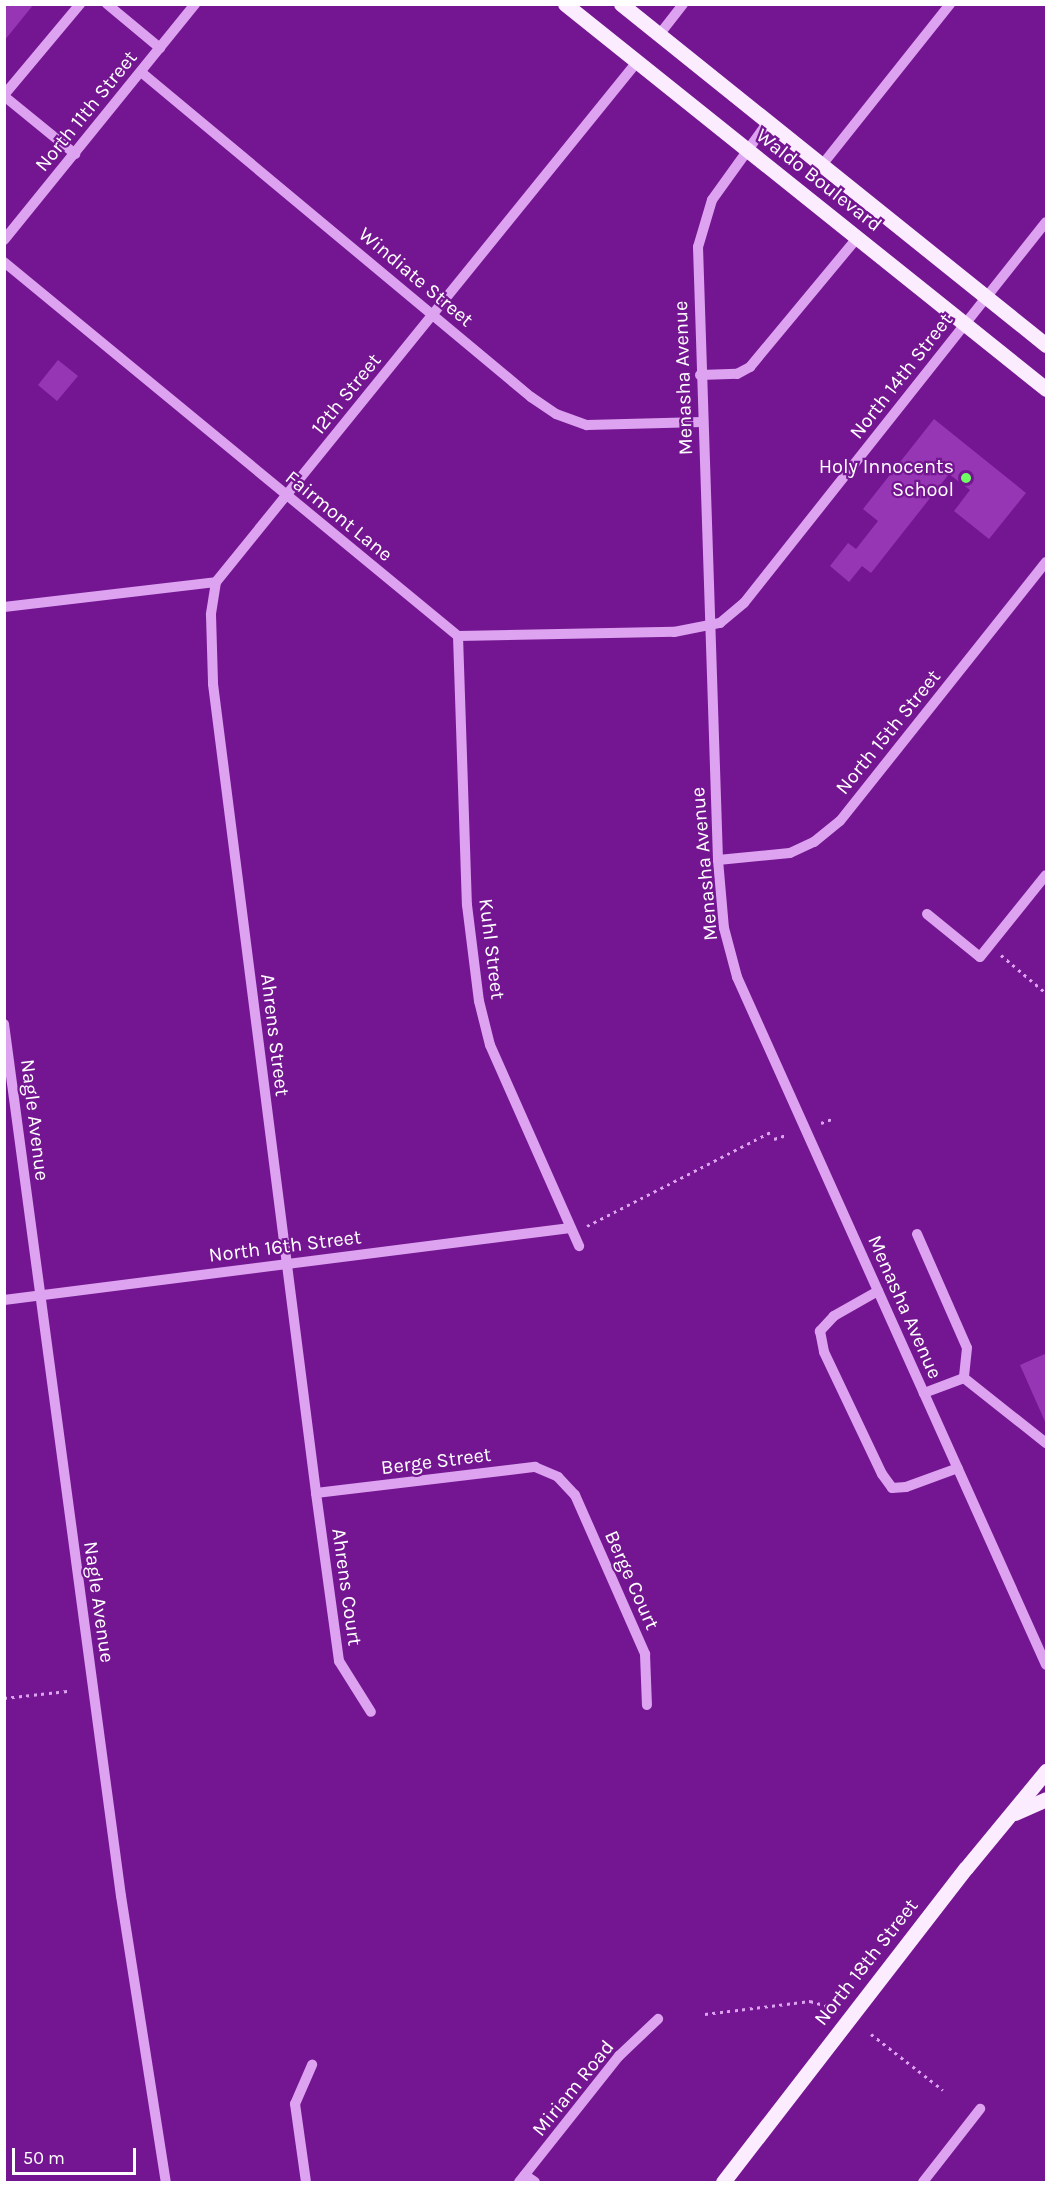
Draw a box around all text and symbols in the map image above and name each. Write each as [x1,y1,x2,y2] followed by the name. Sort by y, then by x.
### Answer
[30,46,142,176] street label: North 11th Street
[751,123,887,237] street label: Waldo Boulevard
[354,222,478,332] street label: Windiate Street
[668,300,698,456] street label: Menasha Avenue
[844,308,958,444] street label: North 14th Street
[306,349,386,439] street label: 12th Street
[819,454,954,501] place label: Holy Innocents School
[281,465,397,567] street label: Fairmont Lane
[959,471,973,485] marker: Holy Innocents School
[830,665,946,799] street label: North 15th Street
[685,786,723,942] street label: Menasha Avenue
[474,897,510,1001] street label: Kuhl Street
[256,972,294,1098] street label: Ahrens Street
[16,1058,54,1182] street label: Nagle Avenue
[207,1225,363,1267] street label: North 16th Street
[863,1232,947,1382] street label: Menasha Avenue
[380,1442,492,1480] street label: Berge Street
[327,1527,367,1647] street label: Ahrens Court
[599,1527,665,1633] street label: Berge Court
[79,1540,119,1664] street label: Nagle Avenue
[809,1894,923,2030] street label: North 18th Street
[527,2035,619,2141] street label: Miriam Road
[15,2136,140,2174] scale bar
[23,2147,65,2169] text: 50 m

